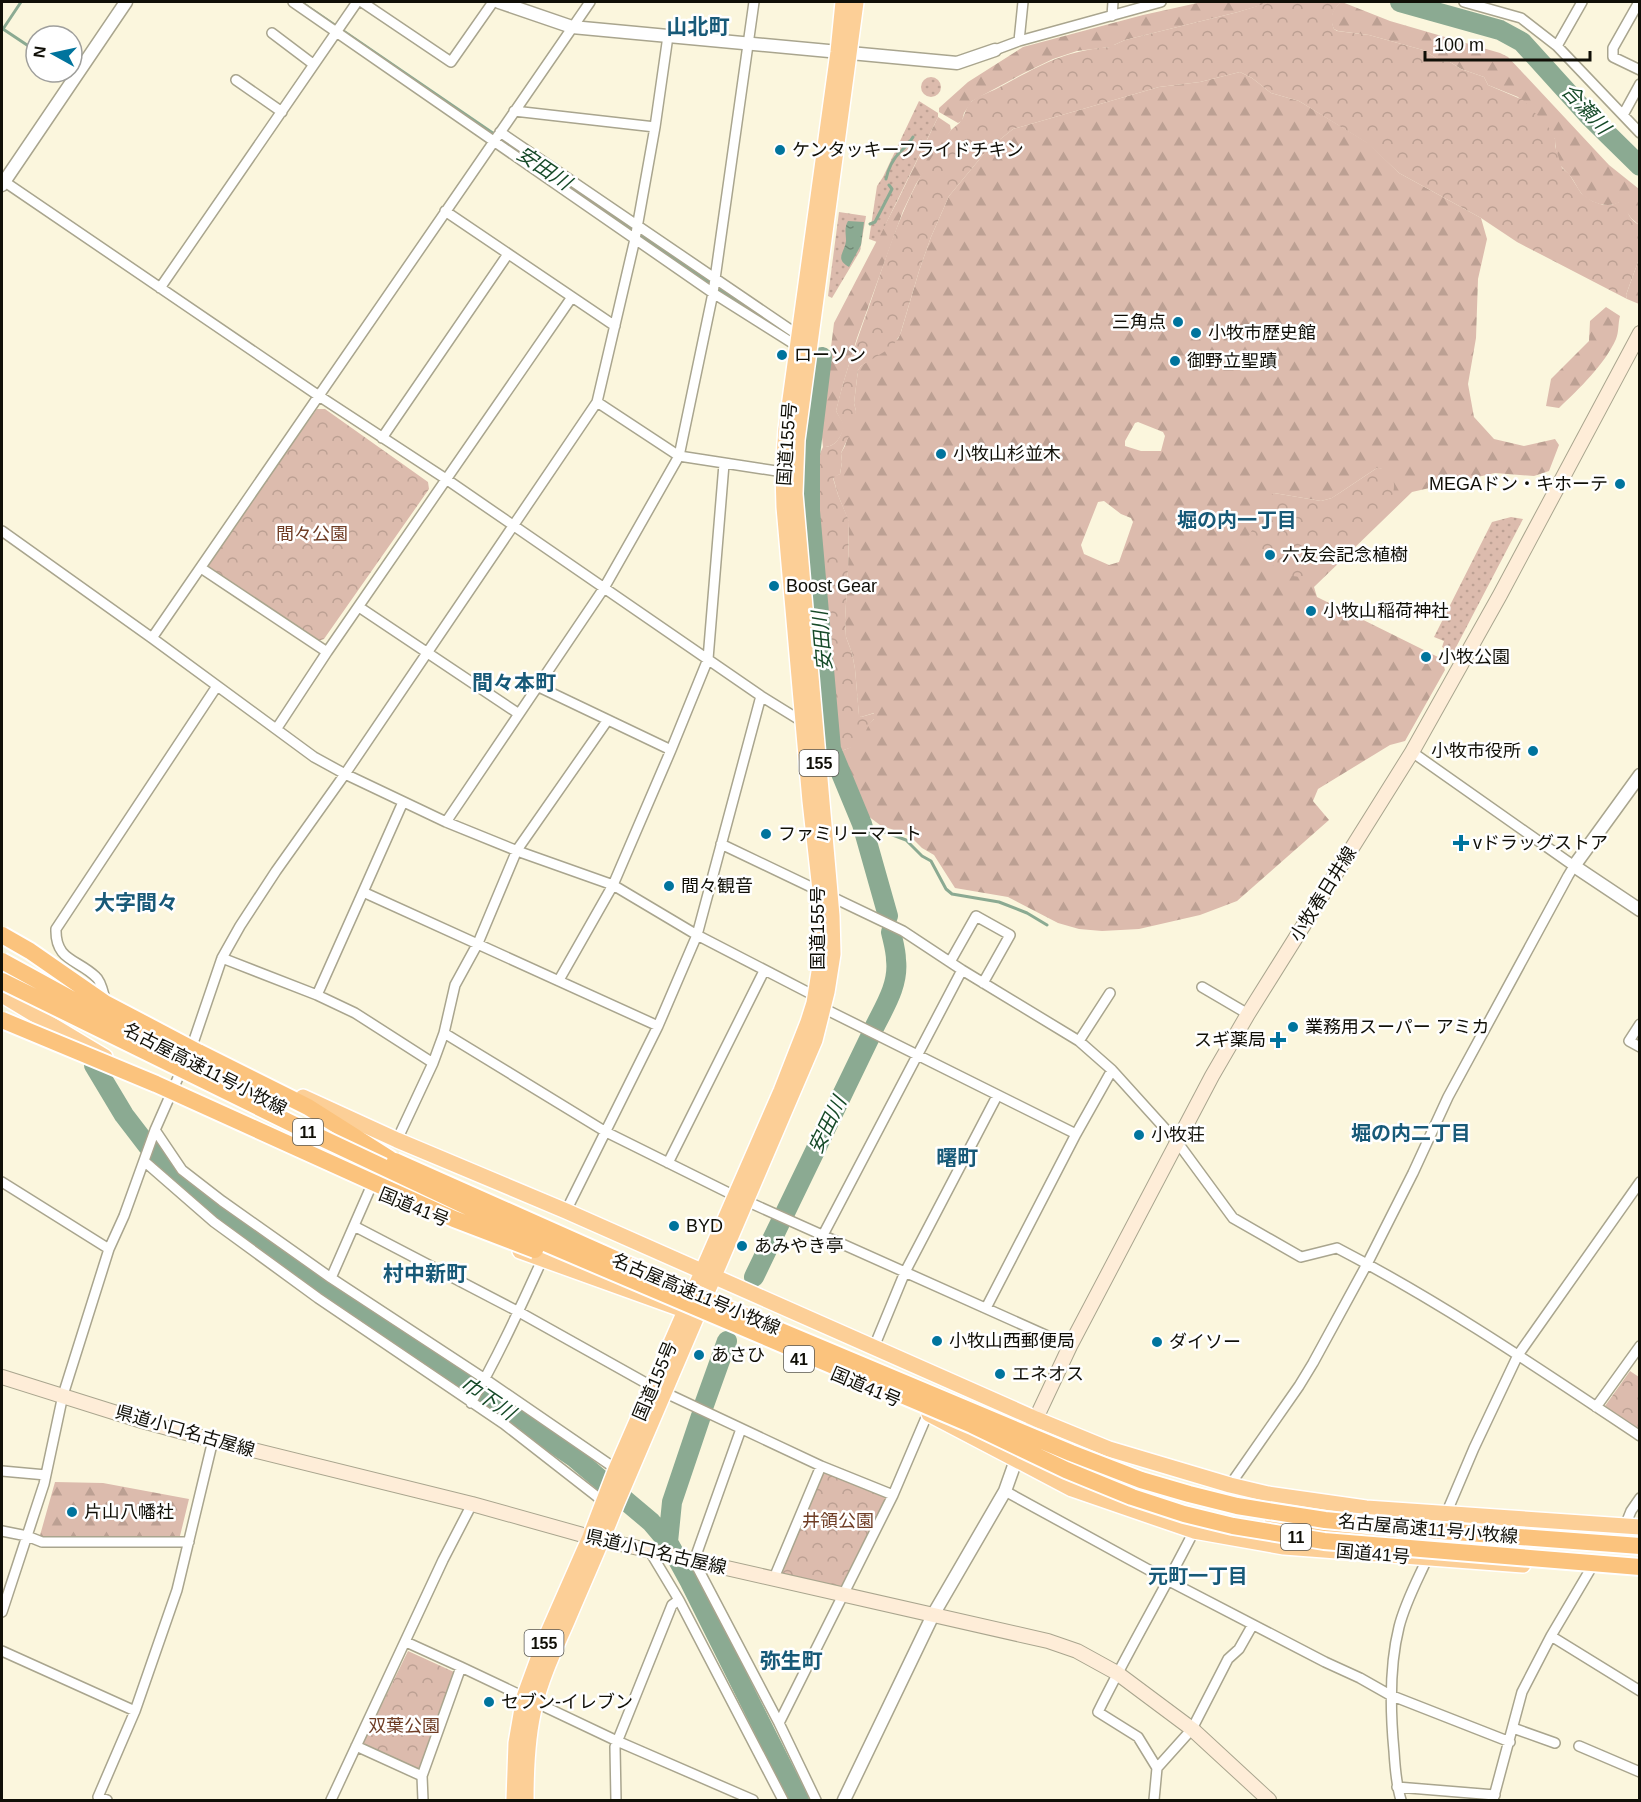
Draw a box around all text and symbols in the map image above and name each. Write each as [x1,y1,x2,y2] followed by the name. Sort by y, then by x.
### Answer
[667,15,730,38] district label: 山北町
[24,24,84,84] north arrow
[1425,24,1590,62] scale bar
[1434,35,1484,55] text: 100 m
[30,45,49,59] text: N
[1557,80,1616,140] water label: 合瀬川
[792,140,1024,160] place label: ケンタッキーフライドチキン
[513,142,577,195] water label: 安田川
[773,143,787,157] marker: ケンタッキーフライドチキン
[1112,312,1166,332] place label: 三角点
[1171,315,1185,329] marker: 三角点
[1208,323,1316,343] place label: 小牧市歴史館
[1189,326,1203,340] marker: 小牧市歴史館
[794,345,866,365] place label: ローソン
[775,348,789,362] marker: ローソン
[1187,351,1277,371] place label: 御野立聖蹟
[1168,354,1182,368] marker: 御野立聖蹟
[774,401,800,487] street label: 国道155号
[953,444,1061,464] place label: 小牧山杉並木
[934,447,948,461] marker: 小牧山杉並木
[1429,474,1608,494] place label: MEGAドン・キホーテ
[1613,477,1627,491] marker: MEGAドン・キホーテ
[1177,509,1297,531] district label: 堀の内一丁目
[276,524,348,544] park label: 間々公園
[1282,545,1408,565] place label: 六友会記念植樹
[1263,548,1277,562] marker: 六友会記念植樹
[786,576,877,596] place label: Boost Gear
[767,579,781,593] marker: Boost Gear
[1323,601,1449,621] place label: 小牧山稲荷神社
[1304,604,1318,618] marker: 小牧山稲荷神社
[808,608,836,672] water label: 安田川
[1438,647,1510,667] place label: 小牧公園
[1419,650,1433,664] marker: 小牧公園
[472,671,556,694] district label: 間々本町
[1431,741,1521,761] place label: 小牧市役所
[1526,744,1540,758] marker: 小牧市役所
[800,750,838,776] road number: 155
[778,824,922,844] place label: ファミリーマート
[759,827,773,841] marker: ファミリーマート
[1473,833,1608,853] place label: vドラッグストア
[1454,836,1468,850] marker: vドラッグストア
[1286,843,1360,945] street label: 小牧春日井線
[681,876,753,896] place label: 間々観音
[662,879,676,893] marker: 間々観音
[808,886,828,970] street label: 国道155号
[94,891,178,914] district label: 大字間々
[1305,1017,1489,1037] place label: 業務用スーパー アミカ
[120,1019,290,1119] street label: 名古屋高速11号小牧線
[1286,1020,1300,1034] marker: 業務用スーパー アミカ
[1194,1030,1266,1050] place label: スギ薬局
[1271,1033,1285,1047] marker: スギ薬局
[804,1091,851,1157] water label: 安田川
[293,1119,323,1145] road number: 11
[1351,1122,1471,1144] district label: 堀の内二丁目
[1151,1125,1205,1145] place label: 小牧荘
[1132,1128,1146,1142] marker: 小牧荘
[936,1146,978,1169] district label: 曙町
[376,1184,452,1230] street label: 国道41号
[686,1216,723,1236] place label: BYD
[667,1219,681,1233] marker: BYD
[754,1236,844,1256] place label: あみやき亭
[735,1239,749,1253] marker: あみやき亭
[609,1249,783,1339] street label: 名古屋高速11号小牧線
[383,1262,467,1285] district label: 村中新町
[949,1331,1075,1351] place label: 小牧山西郵便局
[1169,1332,1241,1352] place label: ダイソー
[930,1334,944,1348] marker: 小牧山西郵便局
[1150,1335,1164,1349] marker: ダイソー
[629,1338,681,1424] street label: 国道155号
[711,1345,765,1365] place label: あさひ
[784,1346,814,1372] road number: 41
[692,1348,706,1362] marker: あさひ
[828,1363,904,1411] street label: 国道41号
[1012,1364,1084,1384] place label: エネオス
[993,1367,1007,1381] marker: エネオス
[457,1372,521,1425] water label: 巾下川
[113,1402,257,1460] street label: 県道小口名古屋線
[84,1502,174,1522] place label: 片山八幡社
[65,1505,79,1519] marker: 片山八幡社
[802,1511,874,1531] park label: 井領公園
[1337,1511,1519,1547] street label: 名古屋高速11号小牧線
[1281,1524,1311,1550] road number: 11
[584,1526,728,1578] street label: 県道小口名古屋線
[1335,1541,1411,1567] street label: 国道41号
[1148,1565,1248,1587] district label: 元町一丁目
[524,1630,564,1656] road number: 155
[760,1649,823,1672] district label: 弥生町
[501,1692,633,1712] place label: セブン-イレブン
[482,1695,496,1709] marker: セブン-イレブン
[368,1716,440,1736] park label: 双葉公園

